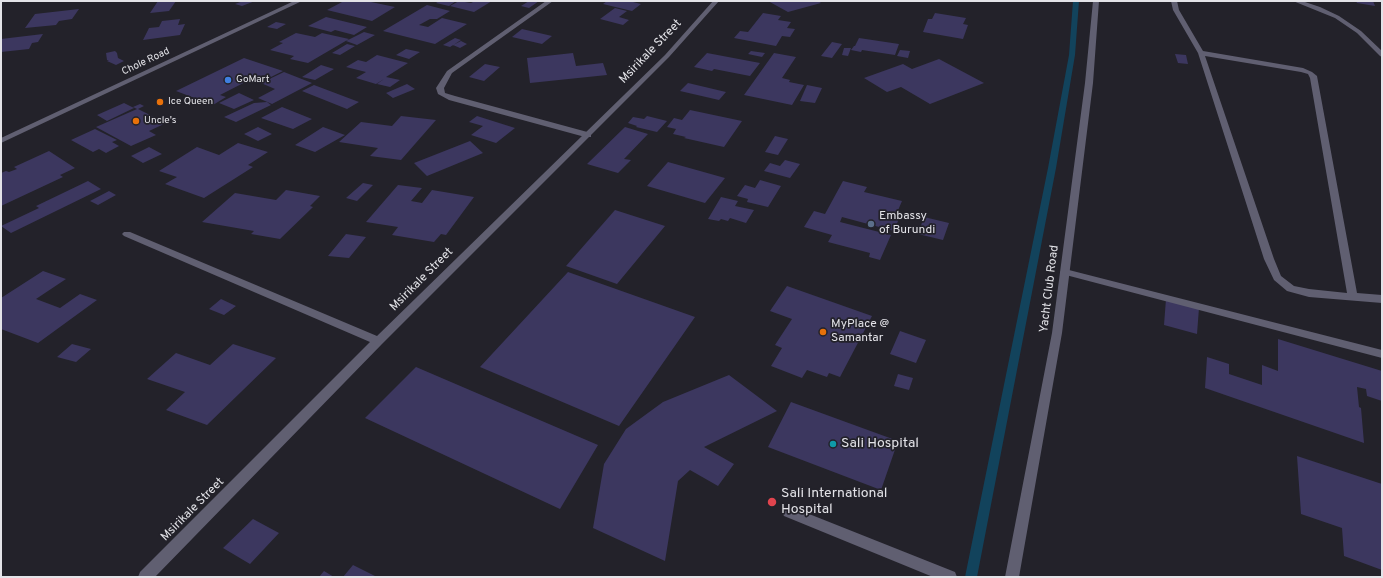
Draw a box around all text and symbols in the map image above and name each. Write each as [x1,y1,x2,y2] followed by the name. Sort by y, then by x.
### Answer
[617,17,685,87] street label: Msirikale Street
[120,46,172,78] street label: Chole Road
[236,74,269,86] place label: GoMart
[223,75,233,85] marker: GoMart
[168,96,213,108] place label: Ice Queen
[155,97,165,107] marker: Ice Queen
[144,115,176,127] place label: Uncle's
[131,116,141,126] marker: Uncle's
[879,210,935,238] place label: Embassy of Burundi
[866,219,876,229] marker: Embassy of Burundi
[1037,244,1063,334] street label: Yacht Club Road
[387,245,457,315] street label: Msirikale Street
[831,318,889,346] place label: MyPlace @ Samantar
[818,327,828,337] marker: MyPlace @ Samantar
[841,436,919,452] place label: Sali Hospital
[828,439,838,449] marker: Sali Hospital
[158,475,228,545] street label: Msirikale Street
[781,486,887,518] place label: Sali International Hospital
[766,496,778,508] marker: Sali International Hospital

